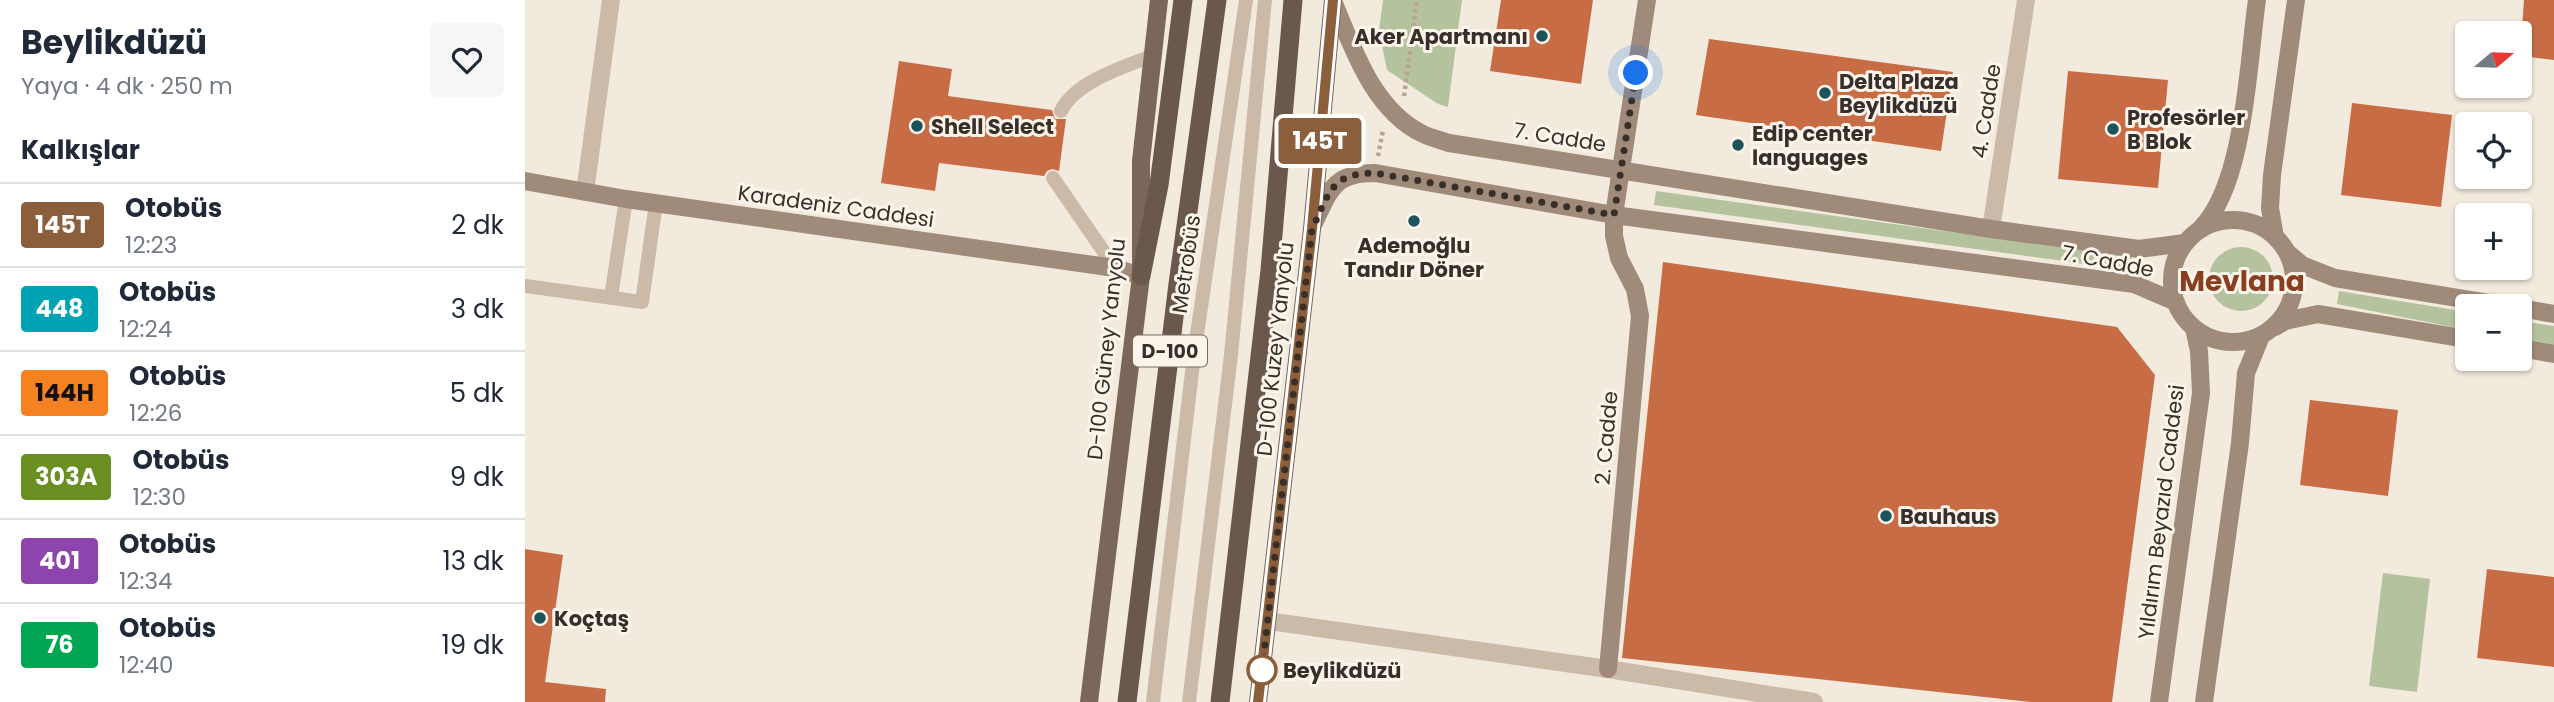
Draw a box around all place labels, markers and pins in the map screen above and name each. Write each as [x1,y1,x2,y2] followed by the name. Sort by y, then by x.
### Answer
[1354,22,1528,51] place label: Aker Apartmanı
[1534,28,1550,44] marker: Aker Apartmanı
[1839,67,1959,120] place label: Delta Plaza Beylikdüzü
[1817,85,1833,101] marker: Delta Plaza Beylikdüzü
[2127,103,2245,156] place label: Profesörler B Blok
[931,112,1054,141] place label: Shell Select
[909,118,925,134] marker: Shell Select
[1752,119,1873,172] place label: Edip center languages
[2105,121,2121,137] marker: Profesörler B Blok
[1730,137,1746,153] marker: Edip center languages
[1406,213,1422,229] marker: Ademoğlu Tandır Döner
[1344,231,1484,284] place label: Ademoğlu Tandır Döner
[1900,502,1997,531] place label: Bauhaus
[1878,508,1894,524] marker: Bauhaus
[554,604,629,633] place label: Koçtaş
[532,610,548,626] marker: Koçtaş
[1247,655,1277,685] marker: Beylikdüzü
[1283,656,1401,685] place label: Beylikdüzü

